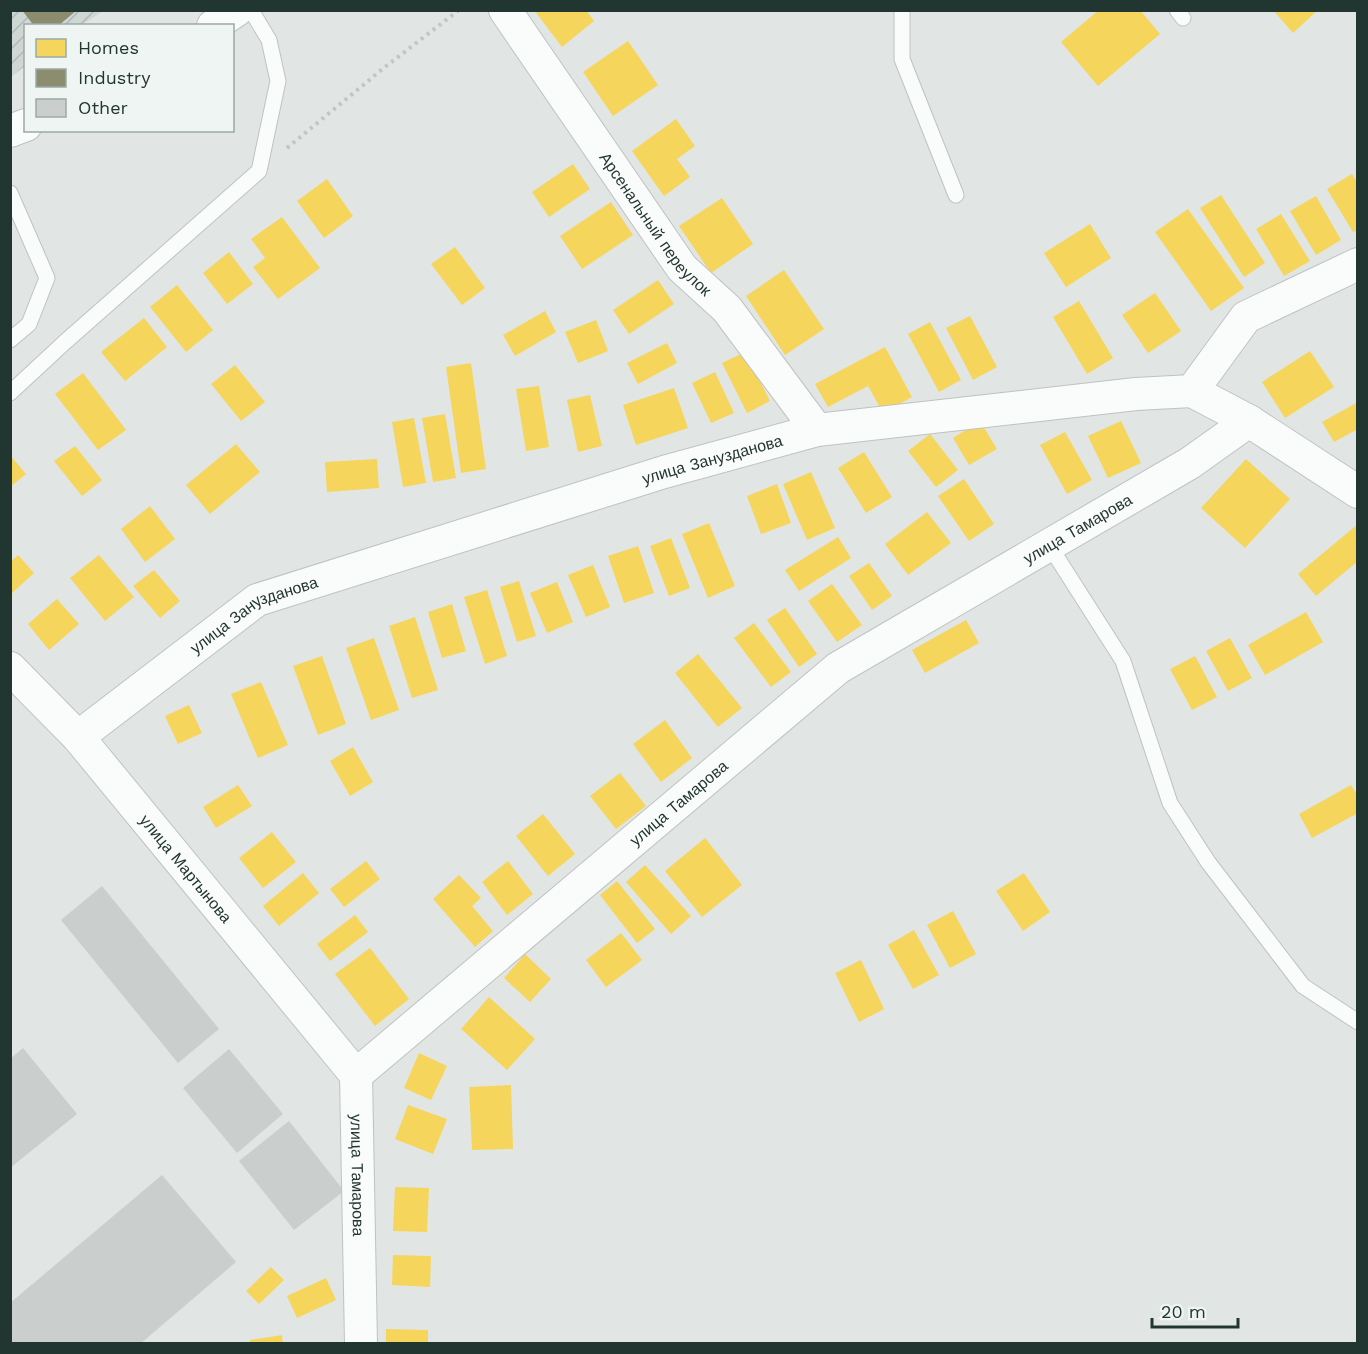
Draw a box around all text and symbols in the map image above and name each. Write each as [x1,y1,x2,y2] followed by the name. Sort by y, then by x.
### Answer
[24,24,234,132] legend
[78,37,139,58] text: Homes
[78,67,151,88] text: Industry
[78,97,128,118] text: Other
[596,149,716,300] street label: Арсенальный переулок
[640,430,785,488] street label: улица Занузданова
[1020,489,1135,568] street label: улица Тамарова
[186,572,320,657] street label: улица Занузданова
[626,756,731,849] street label: улица Тамарова
[136,811,236,926] street label: улица Мартынова
[347,1114,368,1236] street label: улица Тамарова
[1152,1291,1238,1329] scale bar
[1161,1301,1206,1322] text: 20 m

